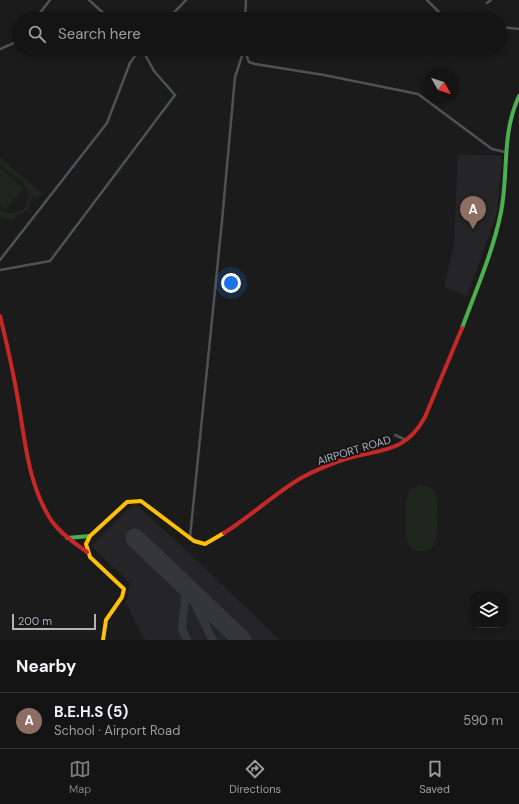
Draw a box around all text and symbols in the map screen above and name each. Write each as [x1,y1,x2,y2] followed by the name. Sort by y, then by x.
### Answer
[12,12,507,56] search box
[26,23,48,45] icon: search
[58,24,141,44] text: Search here
[423,68,459,104] north arrow
[460,196,486,229] pin: A
[221,273,241,293] your location
[315,432,393,468] street label: AIRPORT ROAD
[471,592,507,628] map controls
[471,592,507,628] button: layers
[12,612,96,631] scale bar
[18,614,52,628] text: 200 m
[16,655,76,677] text: Nearby
[54,702,128,722] text: B.E.H.S (5)
[24,712,34,729] text: A
[463,712,503,729] text: 590 m
[54,722,180,739] text: School · Airport Road
[69,758,91,796] tab: Map
[229,758,281,796] tab: Directions
[419,758,450,796] tab: Saved

